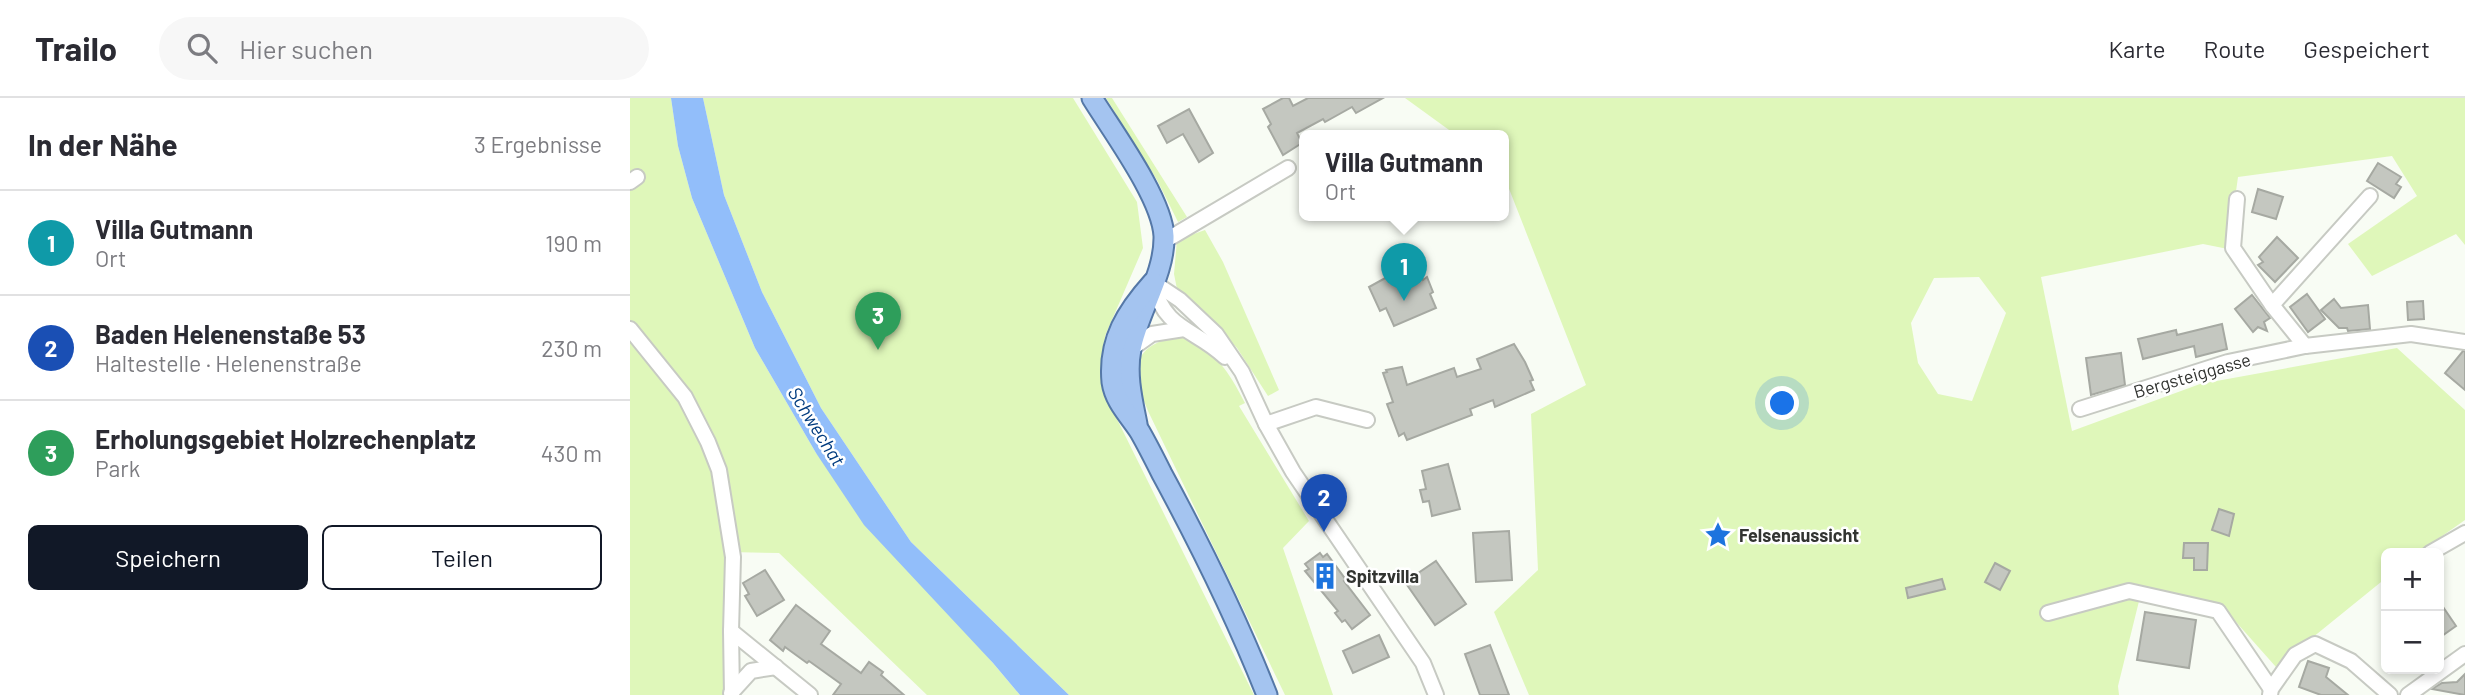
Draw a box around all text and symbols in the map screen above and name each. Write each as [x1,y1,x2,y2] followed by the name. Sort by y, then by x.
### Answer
[159,17,649,80] search box
[35,28,117,68] text: Trailo
[183,29,221,67] icon: search
[239,33,373,64] text: Hier suchen
[2108,34,2166,63] text: Karte
[2204,34,2265,63] text: Route
[2303,34,2430,63] text: Gespeichert
[28,126,178,162] text: In der Nähe
[474,130,602,158] text: 3 Ergebnisse
[1299,130,1509,221] popup
[1325,146,1483,177] text: Villa Gutmann
[1325,177,1356,205] text: Ort
[95,213,253,244] text: Villa Gutmann
[47,229,55,257] text: 1
[545,229,602,257] text: 190 m
[1381,243,1427,301] pin: 1
[95,244,126,272] text: Ort
[855,292,901,350] pin: 3
[95,318,366,349] text: Baden Helenenstaße 53
[45,334,57,362] text: 2
[541,334,602,362] text: 230 m
[2131,348,2253,402] street label: Bergsteiggasse
[95,349,362,377] text: Haltestelle · Helenenstraße
[784,382,851,470] water label: Schwechat
[1765,386,1799,420] your location
[95,423,476,454] text: Erholungsgebiet Holzrechenplatz
[45,439,57,467] text: 3
[541,439,602,467] text: 430 m
[95,454,140,482] text: Park
[1301,474,1347,532] pin: 2
[1703,520,1733,550] place icon: Felsenaussicht
[1739,524,1859,546] place label: Felsenaussicht
[28,525,308,590] button: Speichern
[322,525,602,590] button: Teilen
[2381,548,2444,674] map controls
[2381,548,2444,611] button: +
[1310,561,1340,591] building icon: Spitzvilla
[1346,565,1419,587] place label: Spitzvilla
[2381,611,2444,674] button: −

